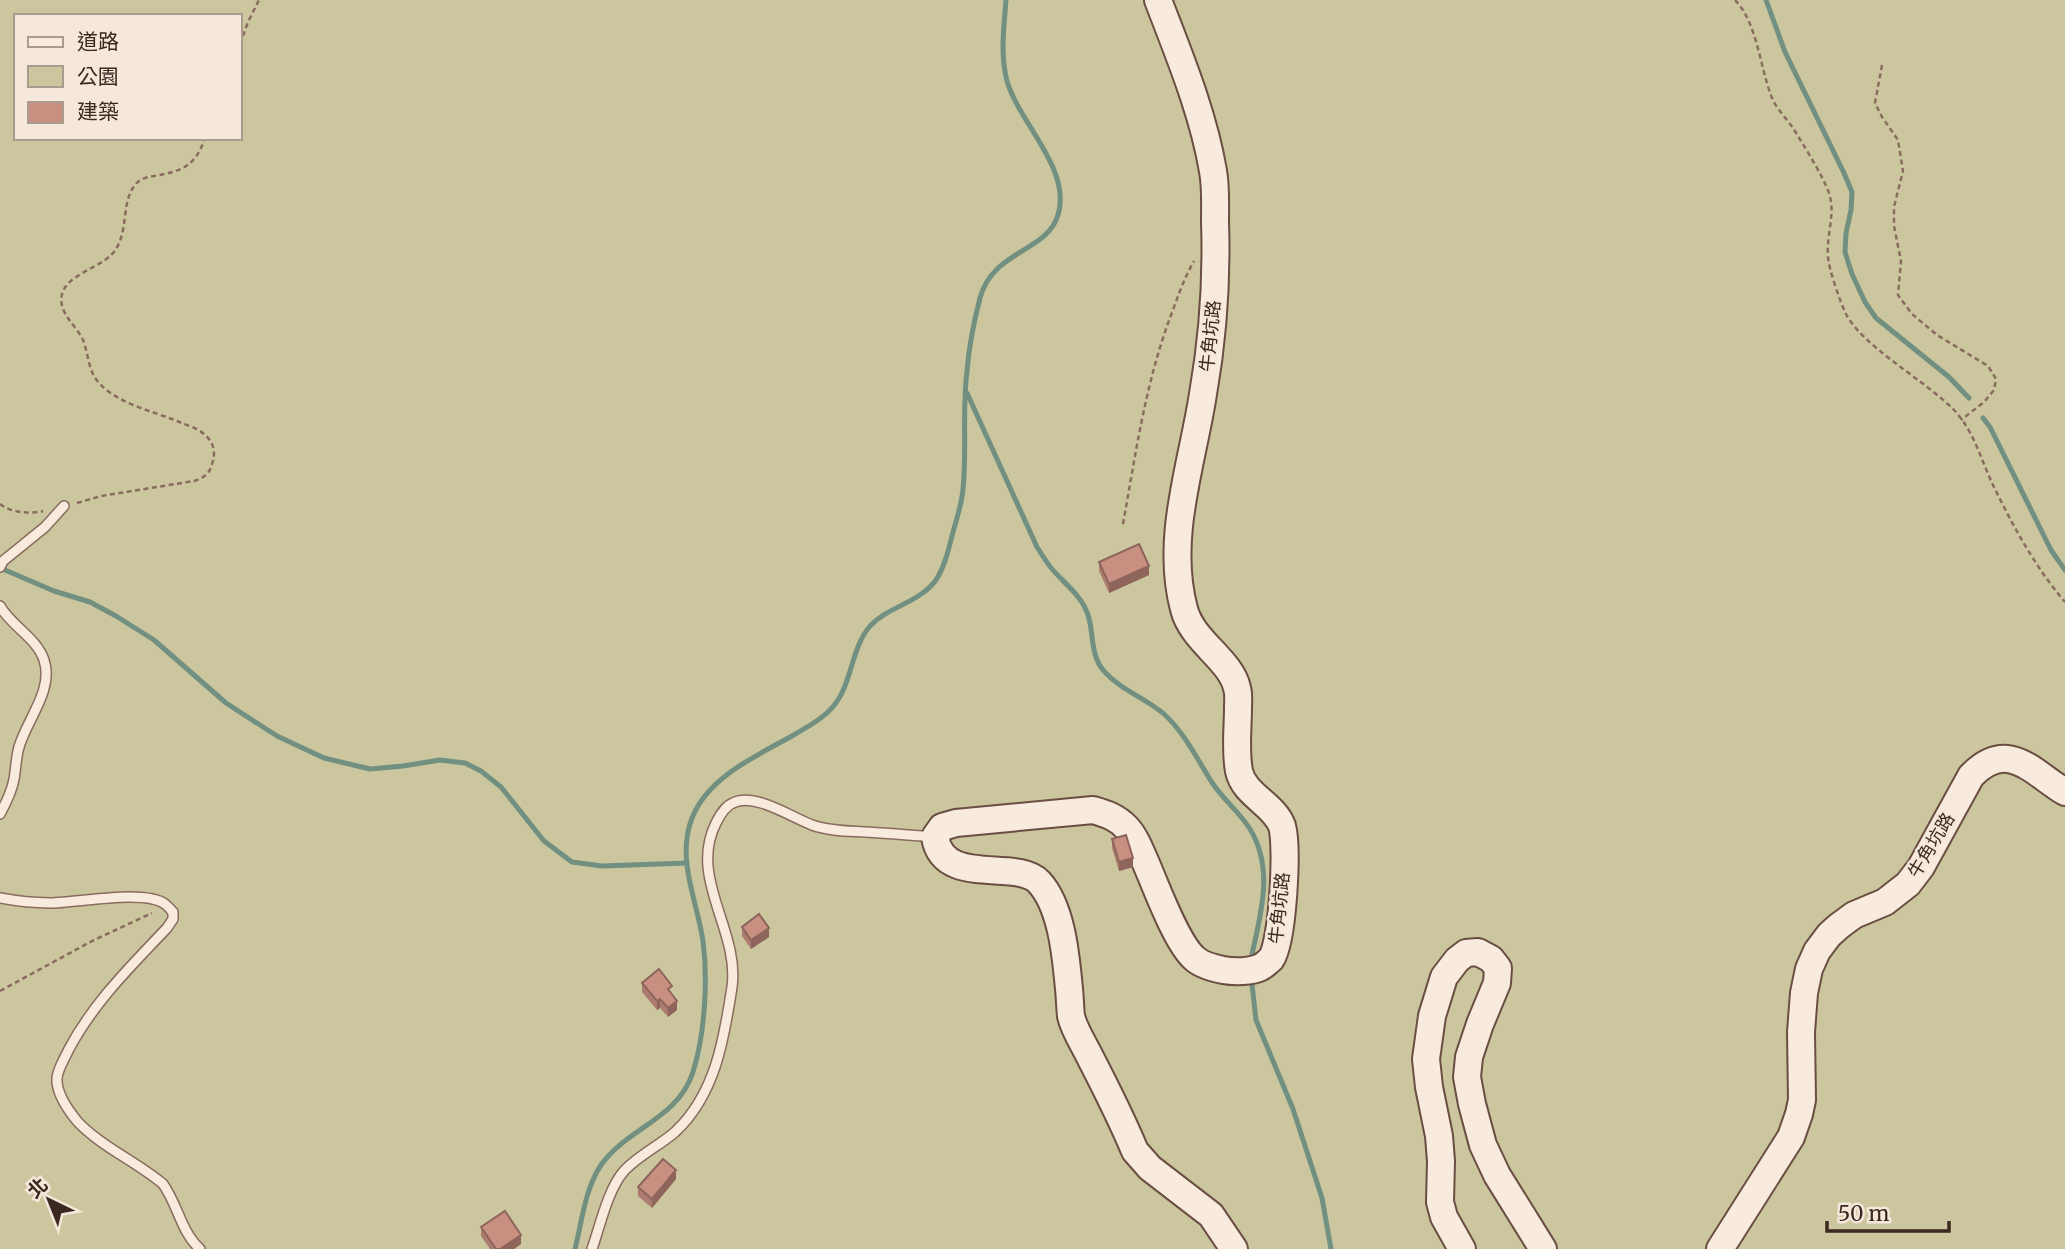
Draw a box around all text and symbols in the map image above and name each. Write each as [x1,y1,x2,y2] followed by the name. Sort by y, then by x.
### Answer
[14,14,242,140] legend
[77,28,119,55] text: 道路
[77,63,119,90] text: 公園
[77,98,119,125] text: 建築
[1195,299,1225,373] street label: 牛角坑路
[1903,808,1959,882] street label: 牛角坑路
[1264,871,1294,945] street label: 牛角坑路
[14,1165,84,1235] north arrow
[22,1172,53,1203] text: 北
[1827,1190,1950,1234] scale bar
[1838,1200,1889,1227] text: 50 m

